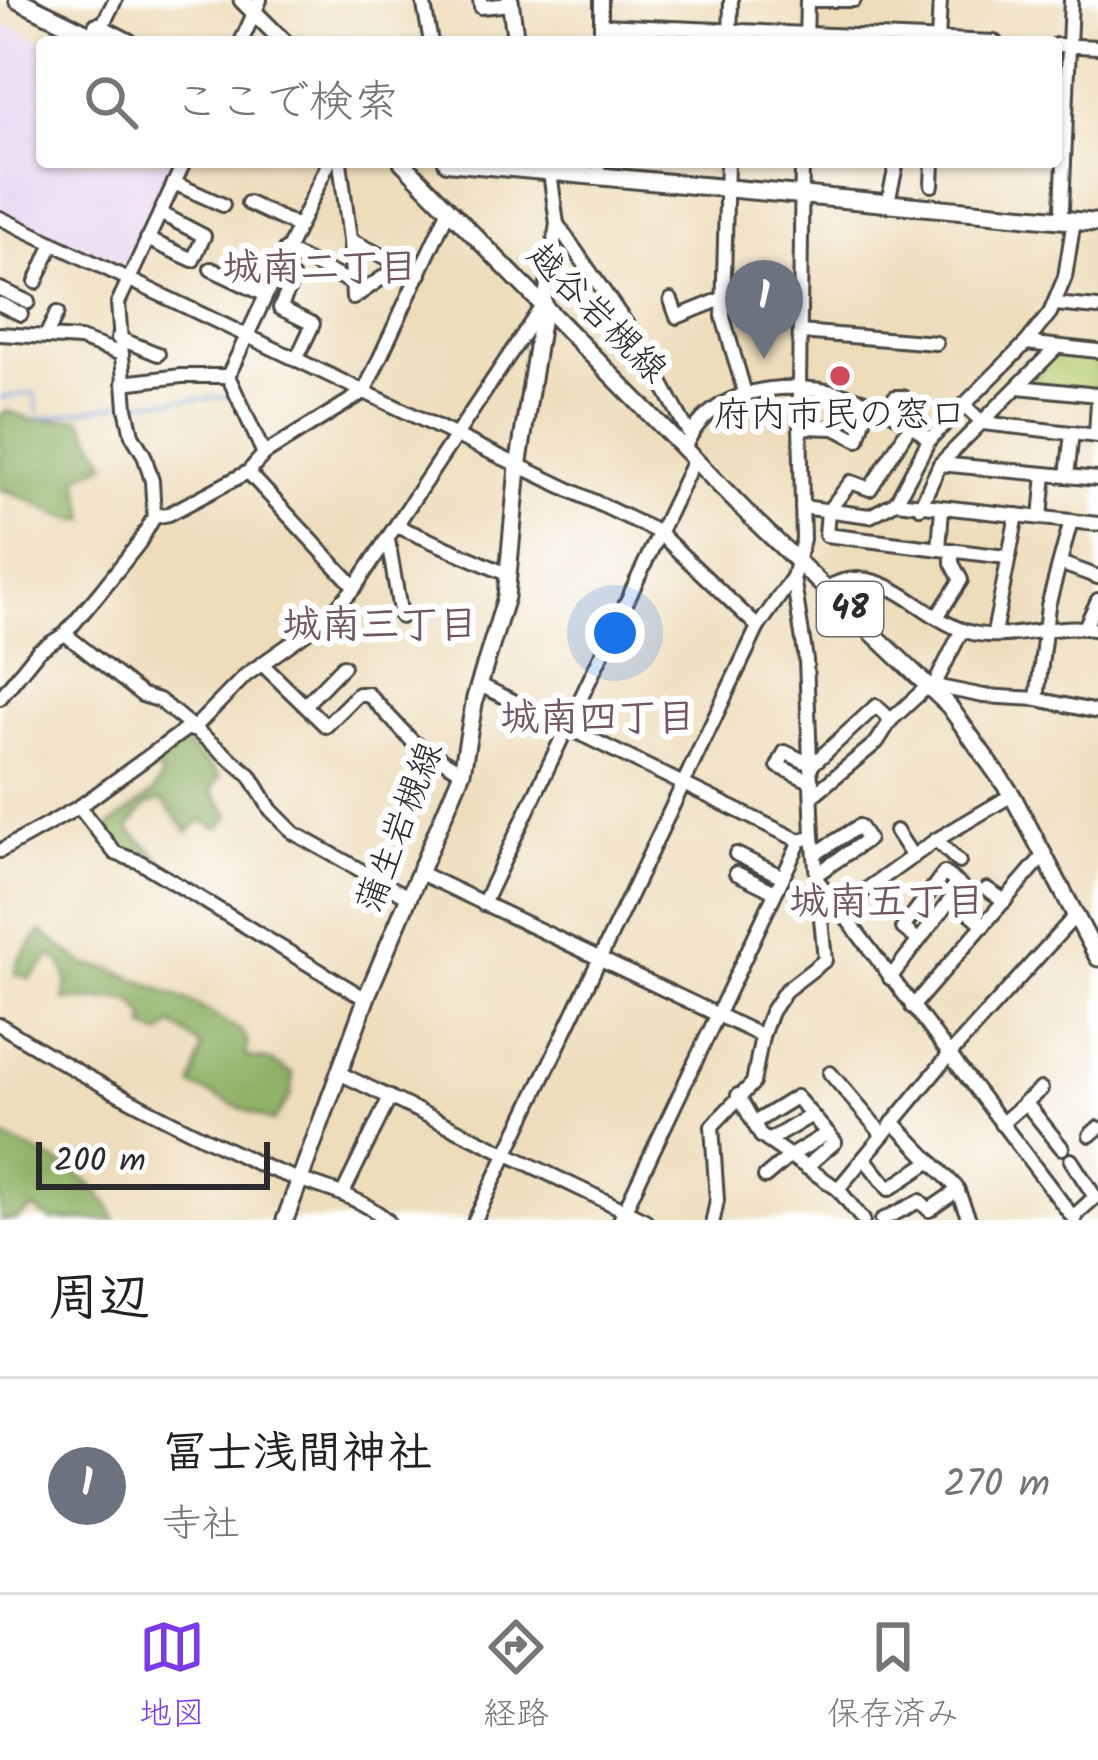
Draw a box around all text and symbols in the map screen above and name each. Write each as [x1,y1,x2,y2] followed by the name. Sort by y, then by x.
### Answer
[36,36,1062,168] search box
[174,68,399,140] text: ここで検索
[78,69,144,135] icon: search
[512,230,680,398] street label: 越谷岩槻線
[222,239,418,301] district label: 城南二丁目
[725,260,803,359] pin: 1
[827,363,853,389] marker: 府内市民の窓口
[714,388,966,445] place label: 府内市民の窓口
[817,582,883,636] road number: 48
[282,596,478,658] district label: 城南三丁目
[585,603,645,663] your location
[500,689,696,751] district label: 城南四丁目
[342,734,460,922] street label: 蒲生岩槻線
[789,873,985,935] district label: 城南五丁目
[36,1136,270,1189] scale bar
[54,1136,146,1189] text: 200 m
[48,1260,150,1341] text: 周辺
[162,1419,432,1491] text: 冨士浅間神社
[81,1455,93,1517] text: 1
[943,1455,1050,1517] text: 270 m
[162,1495,240,1557] text: 寺社
[139,1614,205,1742] tab: 地図
[483,1614,549,1742] tab: 経路
[827,1614,959,1742] tab: 保存済み

